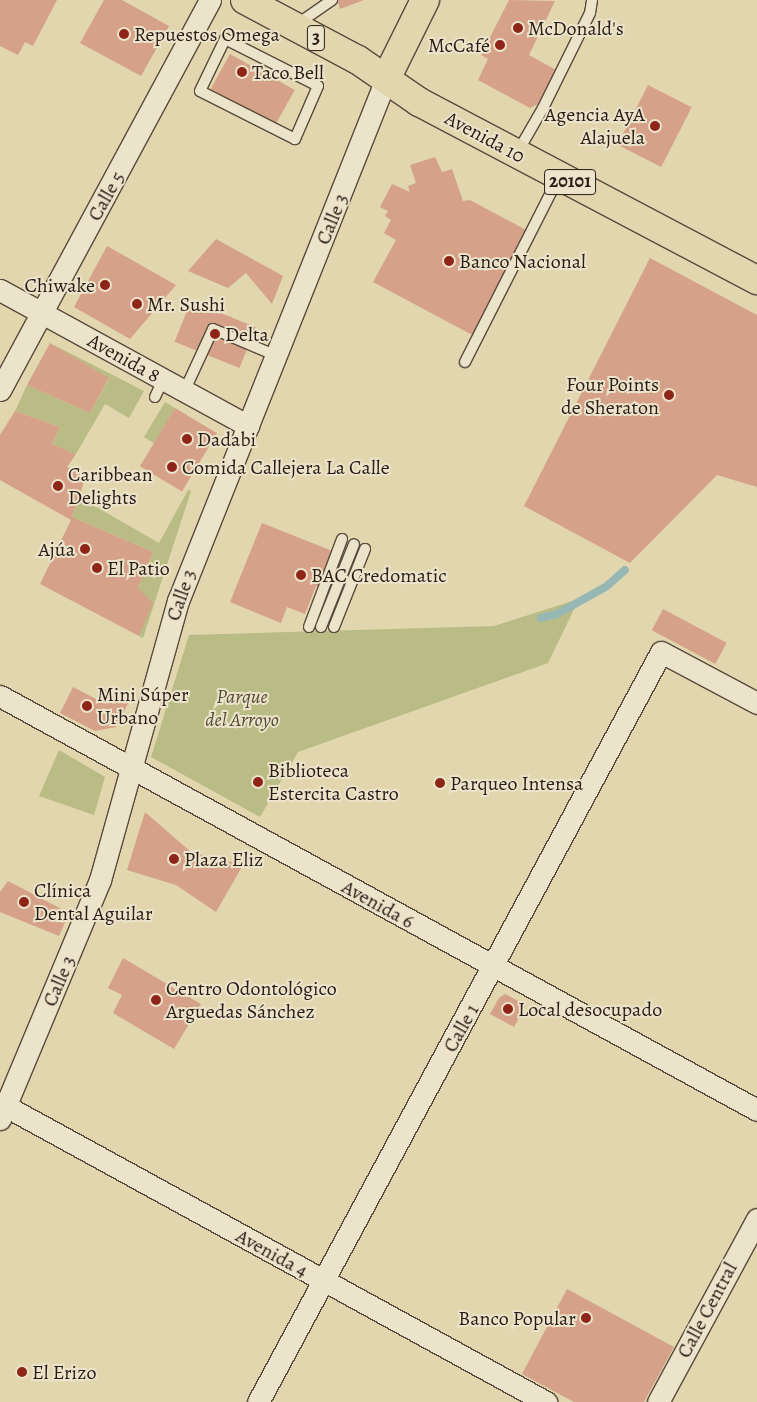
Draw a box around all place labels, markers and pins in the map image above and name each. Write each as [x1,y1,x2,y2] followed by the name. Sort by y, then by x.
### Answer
[528,16,624,40] place label: McDonald's
[134,22,280,46] place label: Repuestos Omega
[512,22,524,34] marker: McDonald's
[118,28,130,40] marker: Repuestos Omega
[428,33,490,57] place label: McCafé
[494,39,506,51] marker: McCafé
[252,60,324,84] place label: Taco Bell
[236,66,248,78] marker: Taco Bell
[545,102,645,149] place label: Agencia AyA Alajuela
[649,120,661,132] marker: Agencia AyA Alajuela
[459,249,586,273] place label: Banco Nacional
[443,255,455,267] marker: Banco Nacional
[25,273,95,297] place label: Chiwake
[99,279,111,291] marker: Chiwake
[147,292,226,316] place label: Mr. Sushi
[131,298,143,310] marker: Mr. Sushi
[225,322,269,346] place label: Delta
[209,328,221,340] marker: Delta
[561,372,659,419] place label: Four Points de Sheraton
[663,389,675,401] marker: Four Points de Sheraton
[197,427,256,451] place label: Dadabi
[181,433,193,445] marker: Dadabi
[182,455,390,479] place label: Comida Callejera La Calle
[166,461,178,473] marker: Comida Callejera La Calle
[68,462,153,509] place label: Caribbean Delights
[52,480,64,492] marker: Caribbean Delights
[38,537,75,561] place label: Ajúa
[79,543,91,555] marker: Ajúa
[107,556,170,580] place label: El Patio
[91,562,103,574] marker: El Patio
[311,563,447,587] place label: BAC Credomatic
[295,569,307,581] marker: BAC Credomatic
[97,682,189,729] place label: Mini Súper Urbano
[81,700,93,712] marker: Mini Súper Urbano
[268,758,399,805] place label: Biblioteca Estercita Castro
[450,771,583,795] place label: Parqueo Intensa
[252,776,264,788] marker: Biblioteca Estercita Castro
[434,777,446,789] marker: Parqueo Intensa
[184,847,263,871] place label: Plaza Eliz
[168,853,180,865] marker: Plaza Eliz
[34,878,153,925] place label: Clínica Dental Aguilar
[18,896,30,908] marker: Clínica Dental Aguilar
[166,976,337,1023] place label: Centro Odontológico Arguedas Sánchez
[150,994,162,1006] marker: Centro Odontológico Arguedas Sánchez
[518,997,662,1021] place label: Local desocupado
[502,1003,514,1015] marker: Local desocupado
[458,1306,576,1330] place label: Banco Popular
[580,1312,592,1324] marker: Banco Popular
[32,1360,96,1384] place label: El Erizo
[16,1366,28,1378] marker: El Erizo

